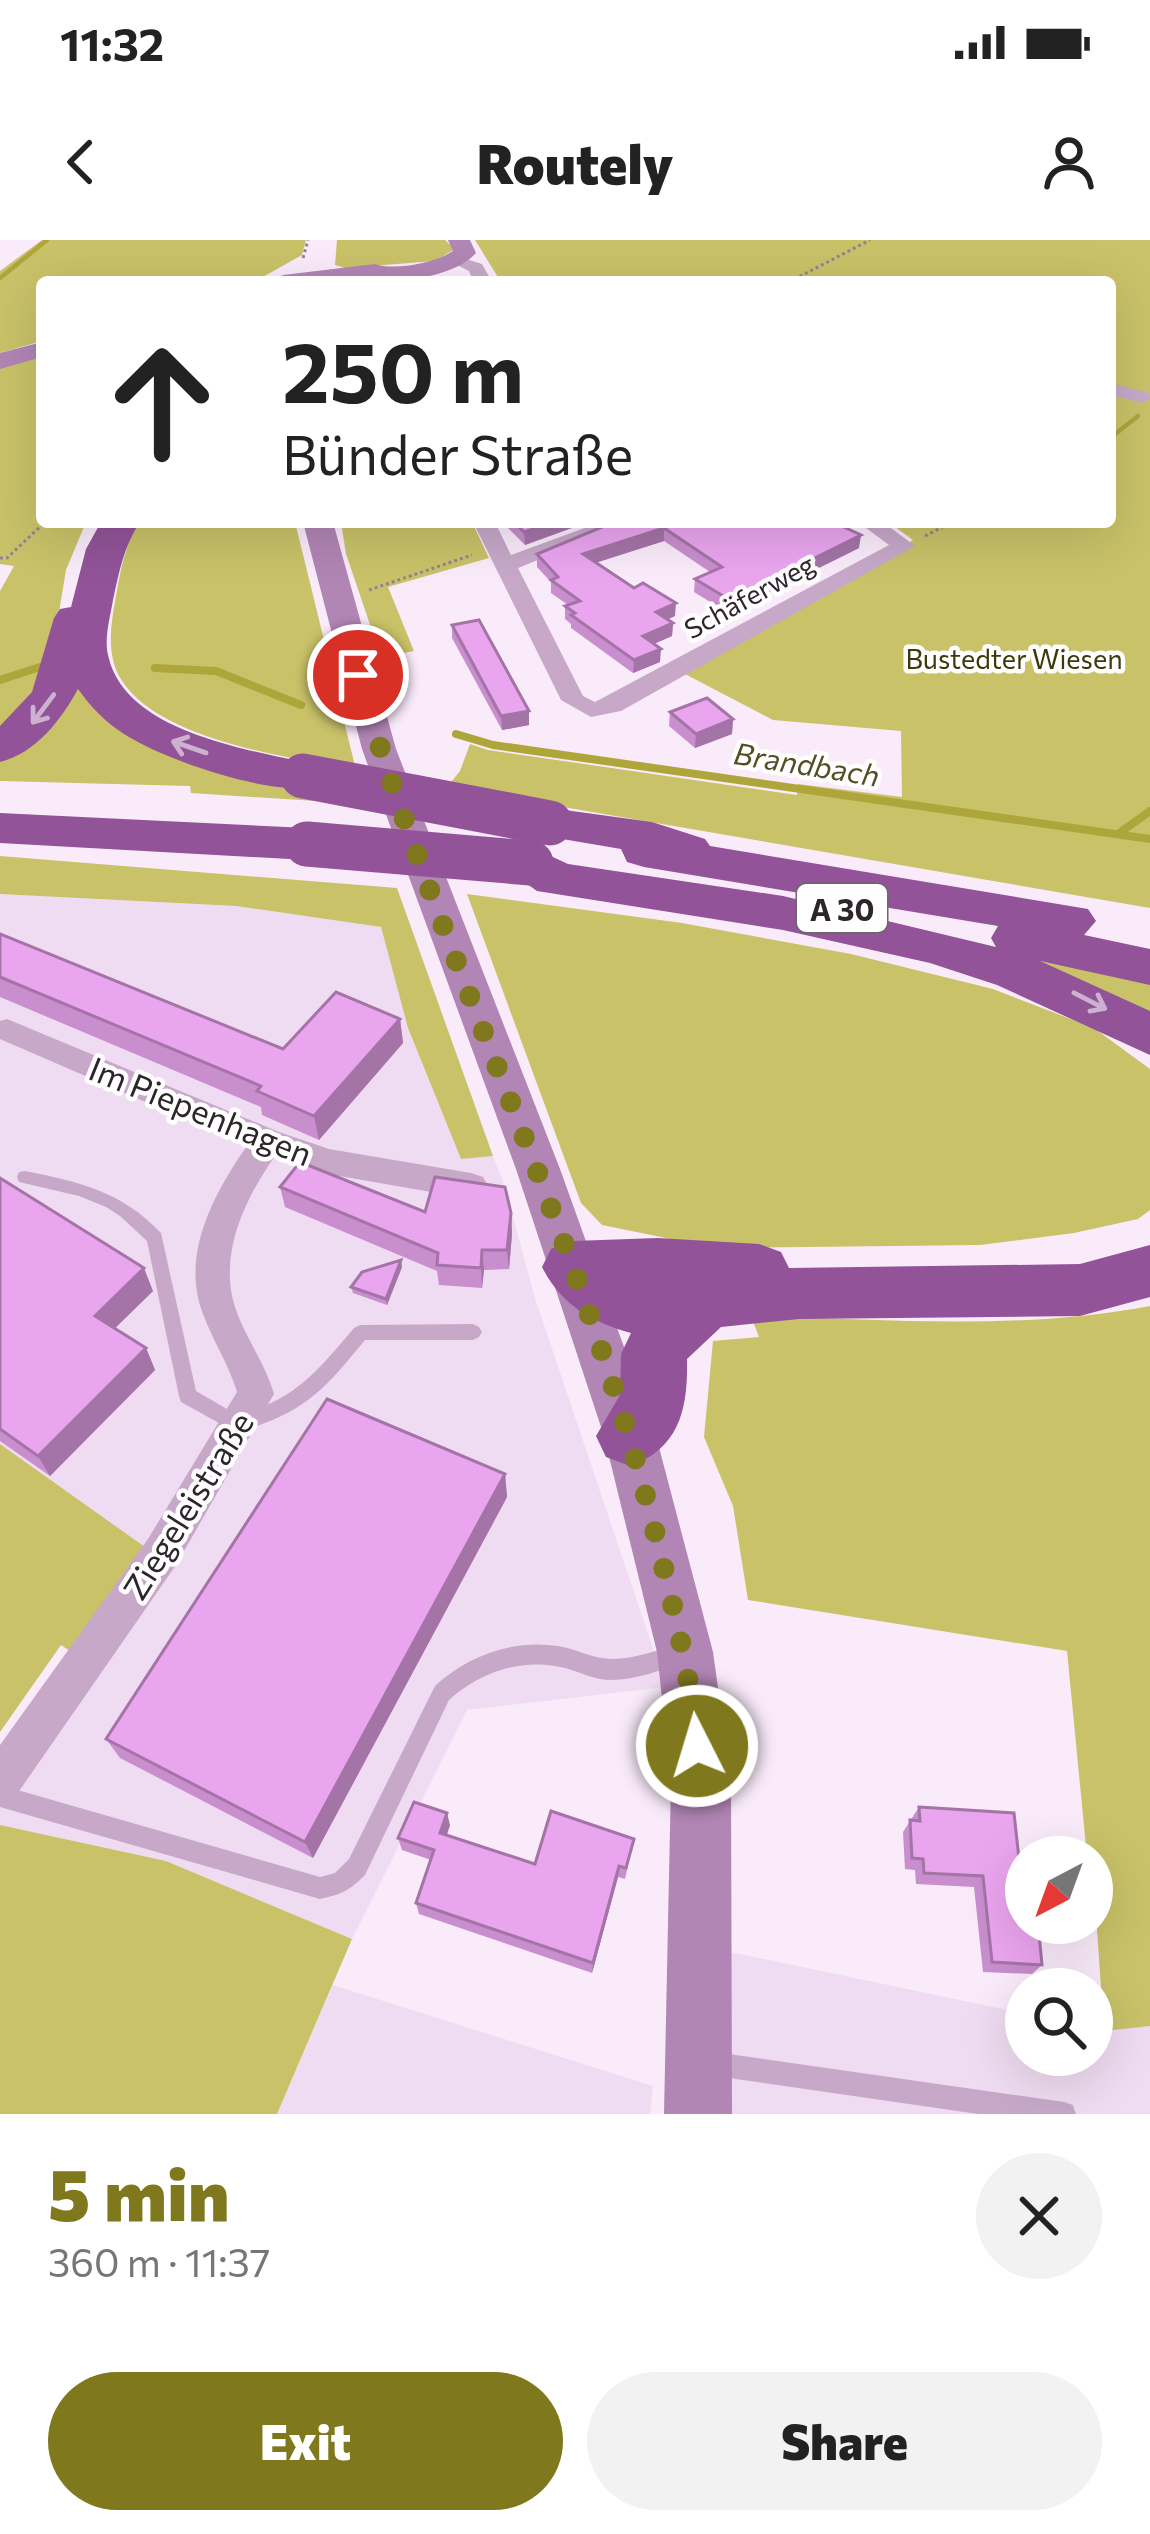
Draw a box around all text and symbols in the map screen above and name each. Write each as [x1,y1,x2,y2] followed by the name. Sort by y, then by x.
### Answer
[60,15,164,70] text: 11:32
[48,129,114,195] icon: back
[477,129,673,195] text: Routely
[1036,129,1102,195] icon: person
[282,318,524,420] text: 250 m
[84,324,240,480] icon: ahead
[282,420,633,486] text: Bünder Straße
[678,547,820,645] street label: Schäferweg
[307,624,409,726] pin
[325,642,391,708] icon: arrive
[905,642,1123,675] park label: Bustedter Wiesen
[31,692,56,725] one-way arrow
[732,733,882,793] water label: Brandbach
[172,735,209,756] one-way arrow
[797,884,887,932] road number: A 30
[1071,990,1107,1013] one-way arrow
[84,1047,318,1173] street label: Im Piepenhagen
[113,1404,261,1606] street label: Ziegeleistraße
[634,1683,760,1809] position arrow
[1005,1836,1113,1944] north arrow
[1005,1836,1113,2076] map controls
[1005,1968,1113,2076] button: search
[48,2148,230,2236] text: 5 min
[976,2153,1102,2279] button: close
[48,2237,270,2285] text: 360 m · 11:37
[48,2372,563,2510] button: Exit
[587,2372,1102,2510] button: Share

